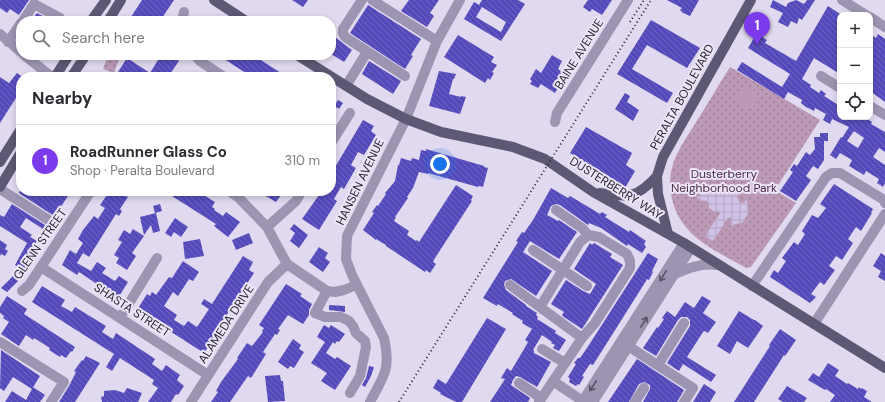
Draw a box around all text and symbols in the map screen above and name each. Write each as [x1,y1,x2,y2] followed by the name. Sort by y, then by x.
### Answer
[744,12,770,45] pin: 1
[837,12,873,120] map controls
[837,12,873,48] button: +
[551,15,607,92] street label: BAINE AVENUE
[16,16,336,60] search box
[30,27,52,49] icon: search
[62,28,145,48] text: Search here
[646,41,718,153] street label: PERALTA BOULEVARD
[837,48,873,84] button: −
[837,84,873,120] button: locate
[32,87,92,109] text: Nearby
[332,136,388,228] street label: HANSEN AVENUE
[70,142,227,162] text: RoadRunner Glass Co
[43,152,47,169] text: 1
[285,152,320,169] text: 310 m
[567,153,665,223] street label: DUSTERBERRY WAY
[430,154,450,174] your location
[70,162,215,179] text: Shop · Peralta Boulevard
[671,166,777,196] park label: Dusterberry Neighborhood Park
[10,205,70,283] street label: GLENN STREET
[658,270,666,282] one-way arrow
[91,279,173,341] street label: SHASTA STREET
[195,281,258,366] street label: ALAMEDA DRIVE
[640,316,648,328] one-way arrow
[589,380,597,391] one-way arrow

